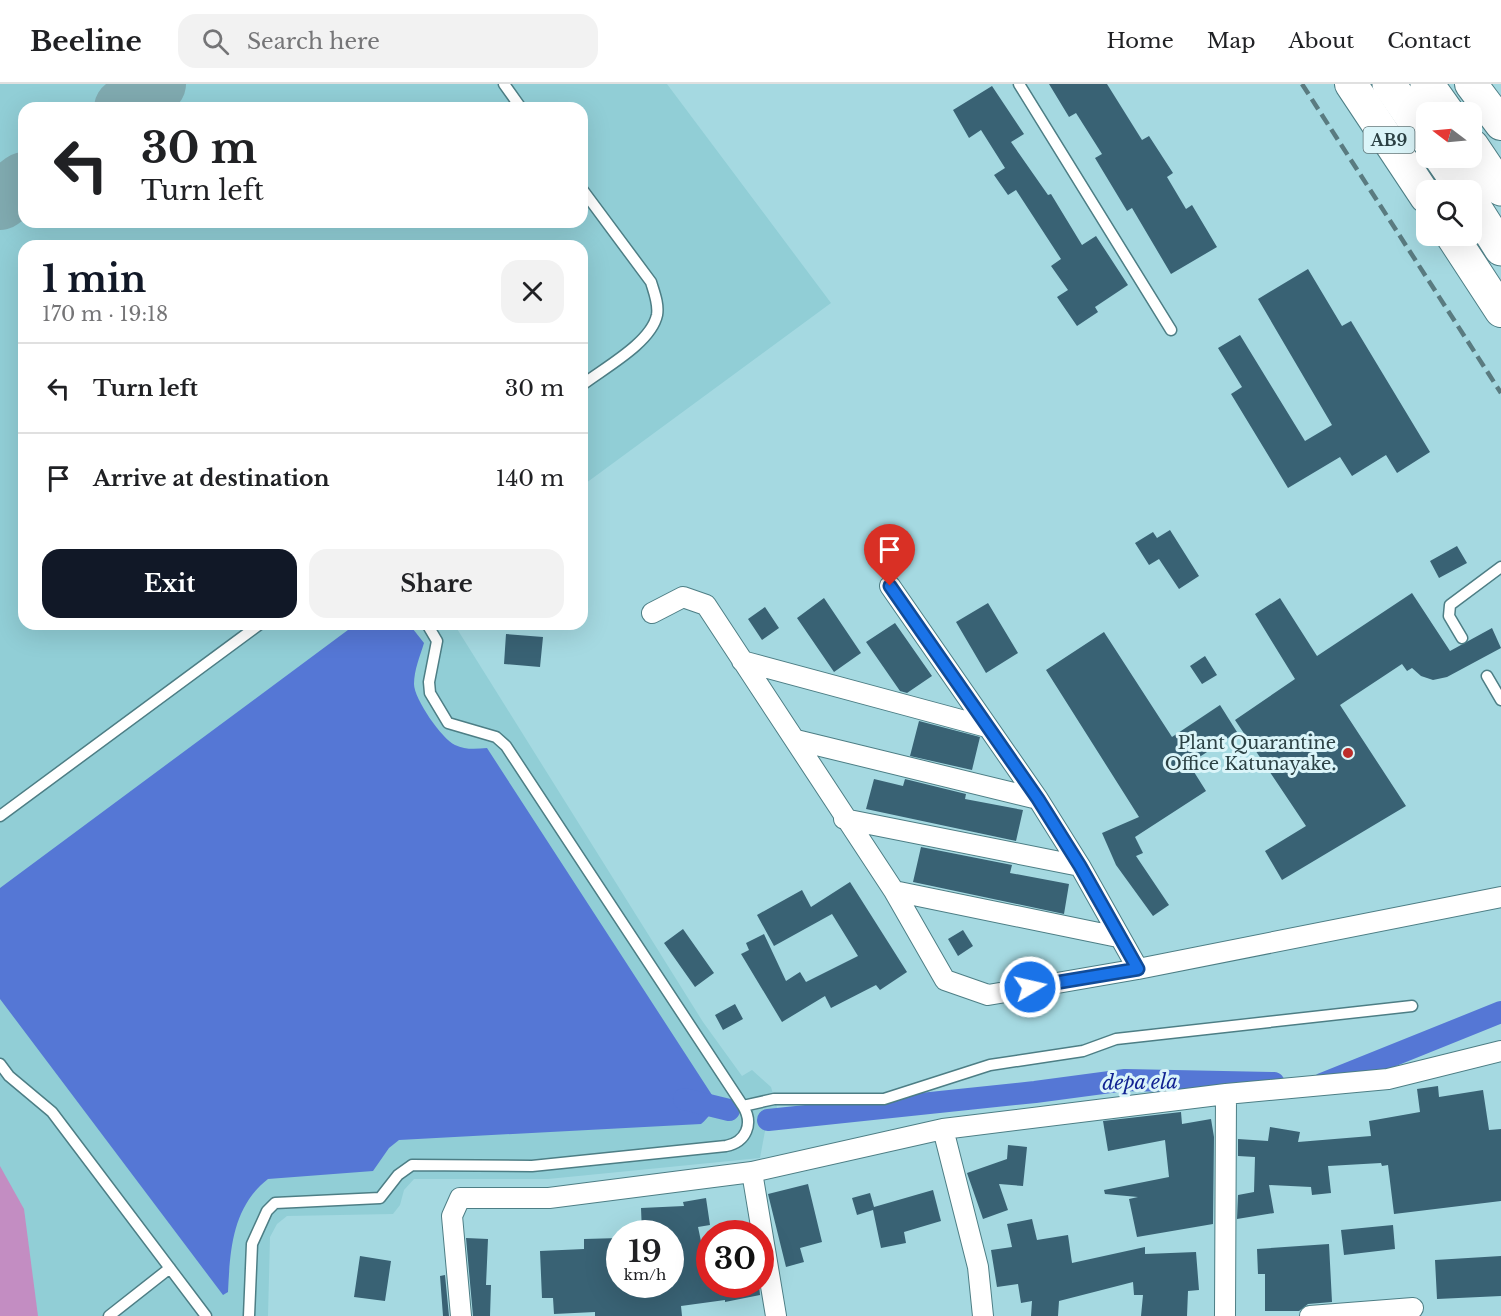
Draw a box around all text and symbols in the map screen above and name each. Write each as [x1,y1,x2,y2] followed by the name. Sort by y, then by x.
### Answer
[178,14,598,68] search box
[30,24,142,59] text: Beeline
[199,25,232,58] icon: search
[247,28,380,55] text: Search here
[1107,28,1174,54] text: Home
[1207,28,1255,54] text: Map
[1288,28,1354,54] text: About
[1387,28,1471,54] text: Contact
[1416,102,1482,168] north arrow
[1416,102,1482,246] map controls
[141,122,257,174] text: 30 m
[42,126,120,204] icon: left
[1364,127,1414,153] road number: AB9
[141,174,264,207] text: Turn left
[1416,180,1482,246] button: search
[42,257,146,302] text: 1 min
[501,260,564,323] button: close
[42,302,168,326] text: 170 m · 19:18
[42,372,75,405] icon: left
[93,375,198,402] text: Turn left
[505,375,564,402] text: 30 m
[42,462,75,495] icon: arrive
[93,465,330,492] text: Arrive at destination
[496,465,564,492] text: 140 m
[864,524,915,586] pin
[873,533,906,566] icon: arrive
[42,549,297,618] button: Exit
[309,549,564,618] button: Share
[1165,732,1336,775] place label: Plant Quarantine Office Katunayake.
[1341,746,1355,760] marker: Plant Quarantine Office Katunayake.
[998,955,1062,1019] position arrow
[1102,1069,1178,1095] water label: depa ela
[696,1220,774,1298] speed limit sign: 30
[628,1233,662,1270] text: 19
[624,1265,666,1284] text: km/h

